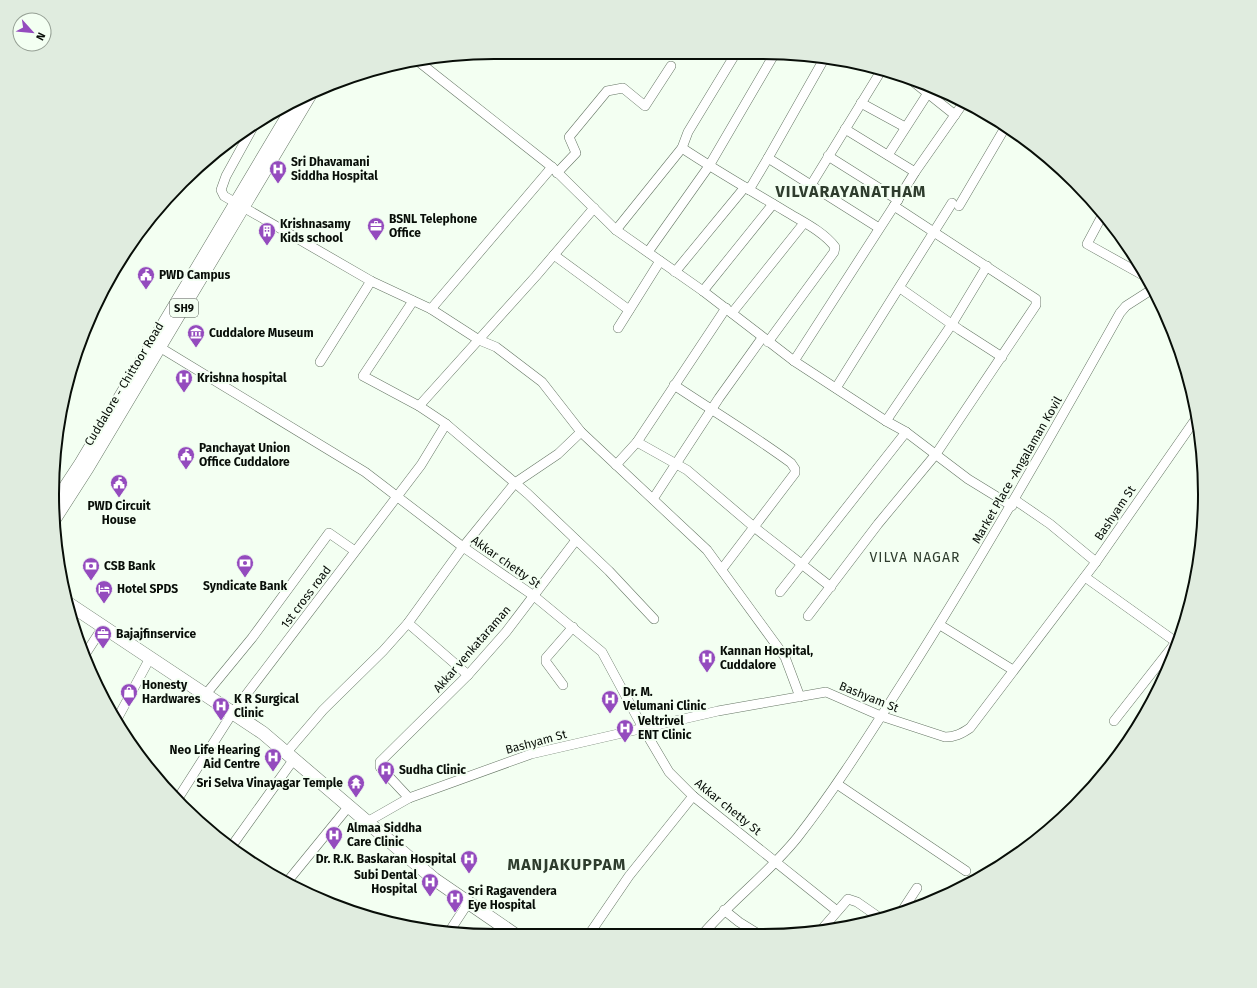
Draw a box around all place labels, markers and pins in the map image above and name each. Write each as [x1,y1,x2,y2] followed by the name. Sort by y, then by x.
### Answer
[291,155,378,183] place label: Sri Dhavamani Siddha Hospital
[268,159,288,184] hospital icon: Sri Dhavamani Siddha Hospital
[389,212,478,240] place label: BSNL Telephone Office
[366,216,386,241] office icon: BSNL Telephone Office
[280,217,351,245] place label: Krishnasamy Kids school
[257,221,277,246] building icon: Krishnasamy Kids school
[136,265,156,290] public building icon: PWD Campus
[159,268,230,282] place label: PWD Campus
[186,323,206,348] museum icon: Cuddalore Museum
[209,326,314,340] place label: Cuddalore Museum
[174,368,194,393] hospital icon: Krishna hospital
[197,371,287,385] place label: Krishna hospital
[199,441,290,469] place label: Panchayat Union Office Cuddalore
[176,445,196,470] public building icon: Panchayat Union Office Cuddalore
[109,473,129,498] public building icon: PWD Circuit House
[87,499,151,527] place label: PWD Circuit House
[235,553,255,578] bank icon: Syndicate Bank
[81,556,101,581] bank icon: CSB Bank
[104,559,156,573] place label: CSB Bank
[94,579,114,604] hotel icon: Hotel SPDS
[203,579,287,593] place label: Syndicate Bank
[117,582,178,596] place label: Hotel SPDS
[93,624,113,649] office icon: Bajajfinservice
[116,627,196,641] place label: Bajajfinservice
[720,644,813,672] place label: Kannan Hospital, Cuddalore
[697,648,717,673] hospital icon: Kannan Hospital, Cuddalore
[142,678,201,706] place label: Honesty Hardwares
[119,682,139,707] shop icon: Honesty Hardwares
[622,685,706,713] place label: Dr. M. Velumani Clinic
[600,689,620,714] hospital icon: Dr. M. Velumani Clinic
[234,692,299,720] place label: K R Surgical Clinic
[211,696,231,721] hospital icon: K R Surgical Clinic
[637,714,692,742] place label: Veltrivel ENT Clinic
[615,718,635,743] hospital icon: Veltrivel ENT Clinic
[170,743,260,771] place label: Neo Life Hearing Aid Centre
[263,747,283,772] hospital icon: Neo Life Hearing Aid Centre
[376,760,396,785] hospital icon: Sudha Clinic
[399,763,466,777] place label: Sudha Clinic
[346,773,366,798] temple icon: Sri Selva Vinayagar Temple
[196,776,343,790] place label: Sri Selva Vinayagar Temple
[346,821,422,849] place label: Almaa Siddha Care Clinic
[324,825,344,850] hospital icon: Almaa Siddha Care Clinic
[459,849,479,874] hospital icon: Dr. R.K. Baskaran Hospital
[316,852,456,866] place label: Dr. R.K. Baskaran Hospital
[354,868,417,896] place label: Subi Dental Hospital
[420,872,440,897] hospital icon: Subi Dental Hospital
[468,884,557,912] place label: Sri Ragavendera Eye Hospital
[445,888,465,913] hospital icon: Sri Ragavendera Eye Hospital

